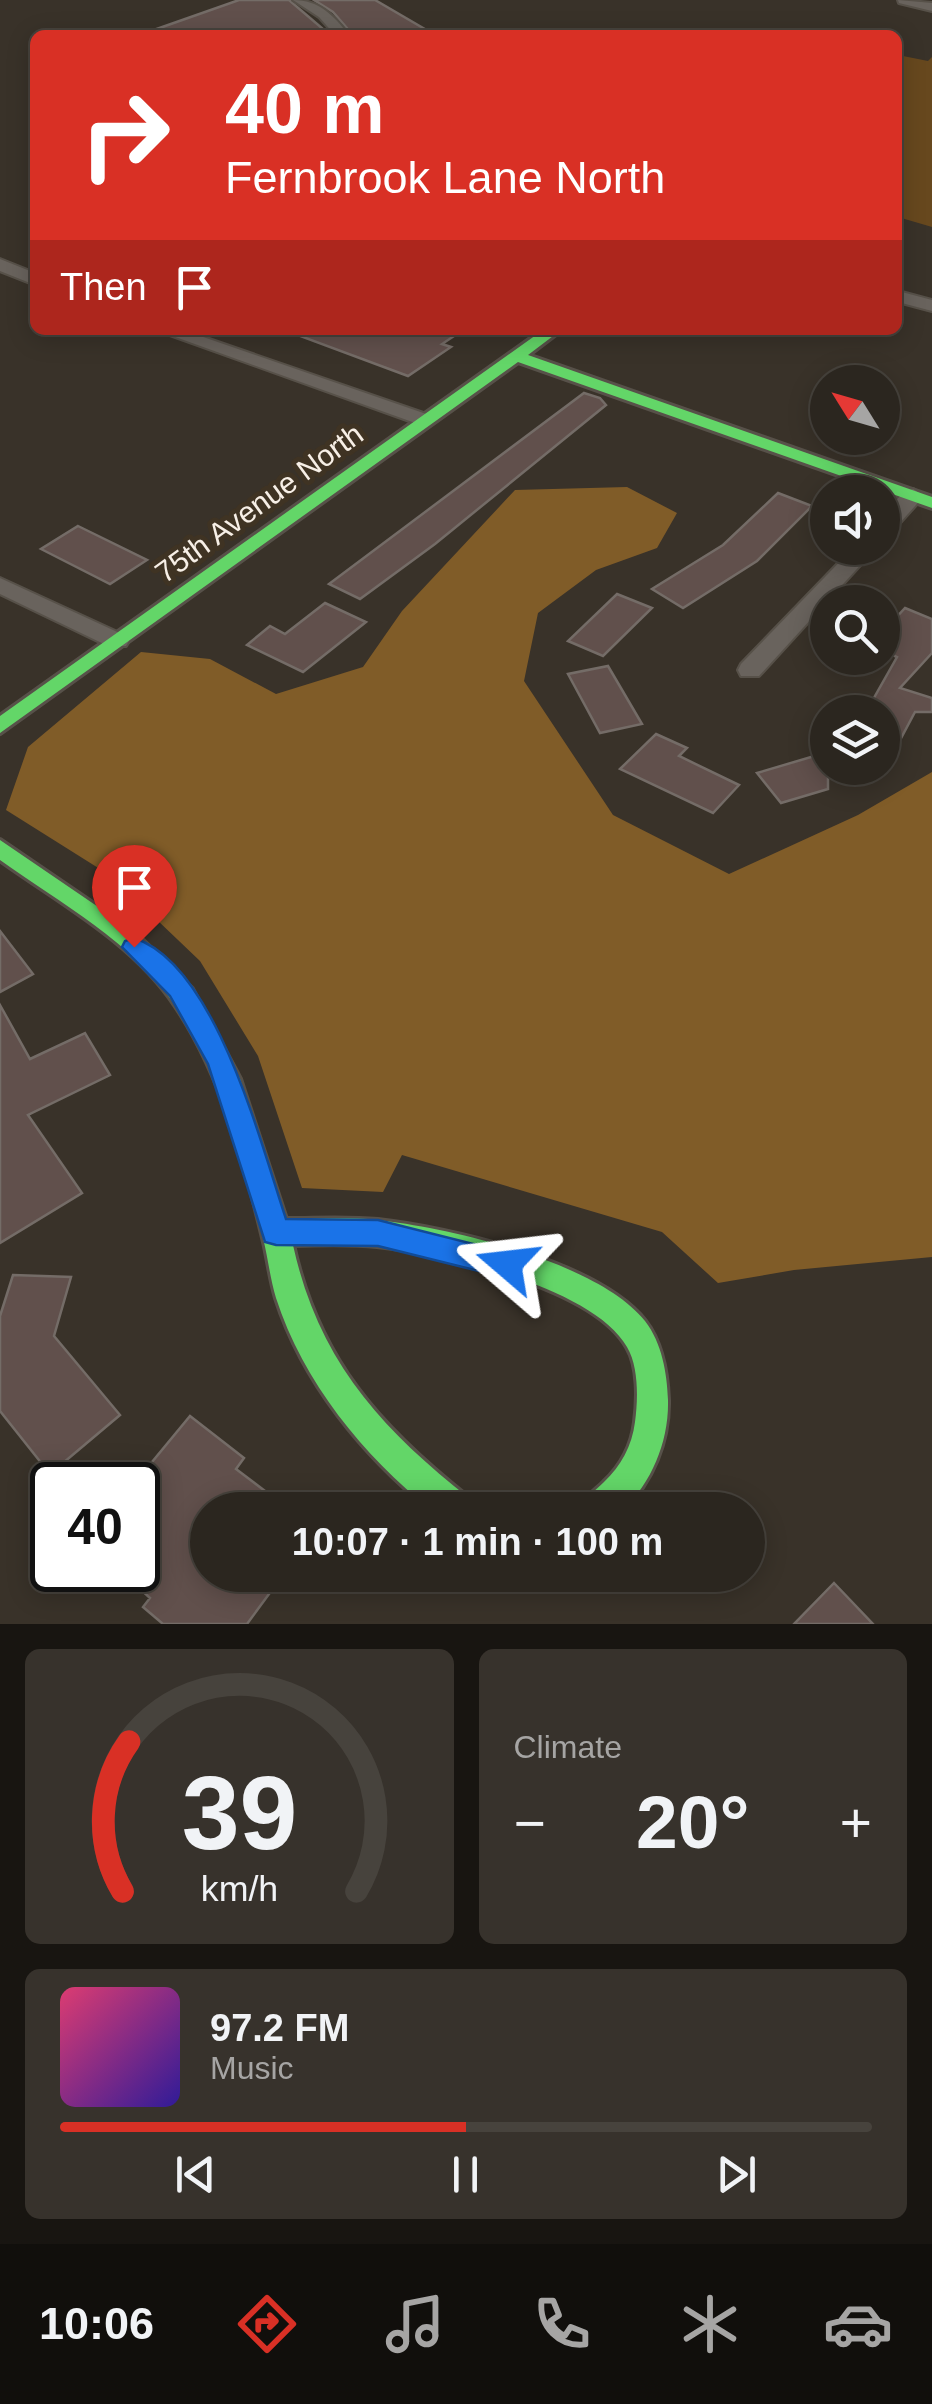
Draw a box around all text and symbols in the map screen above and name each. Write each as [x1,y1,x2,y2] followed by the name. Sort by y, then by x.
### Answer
[60,70,190,200] icon: right
[225,70,385,148] text: 40 m
[225,152,665,203] text: Fernbrook Lane North
[167,260,222,315] icon: arrive
[60,266,147,308] text: Then
[810,365,900,455] north arrow
[810,365,900,785] map controls
[149,417,369,589] street label: 75th Avenue North
[810,475,900,565] button: sound
[810,585,900,675] button: search
[810,695,900,785] button: layers
[92,845,177,948] pin
[107,860,162,915] icon: arrive
[455,1212,559,1316] position arrow
[30,1462,160,1592] speed limit sign: 40
[292,1521,663,1563] text: 10:07 · 1 min · 100 m
[514,1729,622,1765] text: Climate
[181,1755,297,1871] text: 39
[636,1780,749,1864] text: 20°
[514,1792,546,1854] text: −
[840,1792,872,1854] text: +
[201,1869,278,1909] text: km/h
[210,2007,349,2049] text: 97.2 FM
[210,2050,294,2086] text: Music
[168,2147,223,2202] icon: previous
[438,2147,493,2202] icon: pause
[709,2147,764,2202] icon: next
[232,2289,302,2359] icon: directions
[380,2289,450,2359] icon: music
[527,2289,597,2359] icon: phone
[675,2289,745,2359] icon: climate
[823,2289,893,2359] icon: car
[39,2298,154,2349] text: 10:06

